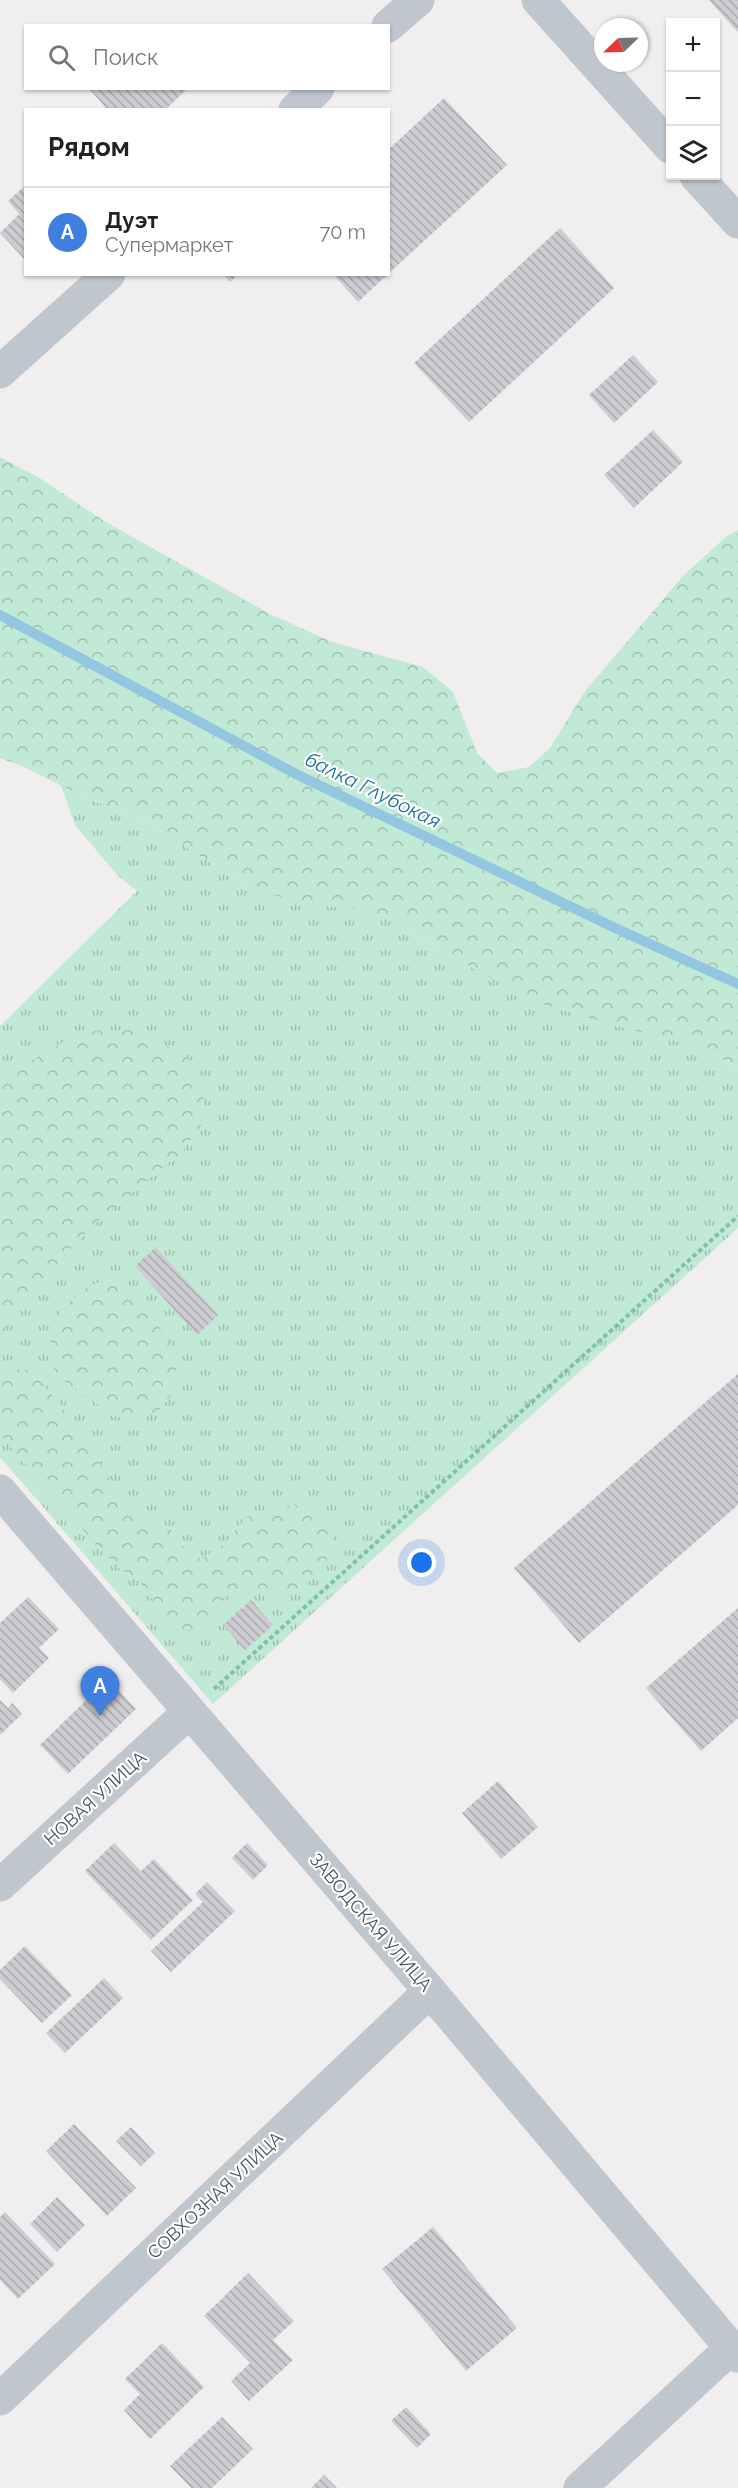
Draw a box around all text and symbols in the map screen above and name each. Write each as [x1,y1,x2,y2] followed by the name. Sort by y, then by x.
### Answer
[594,18,648,72] north arrow
[666,18,720,180] map controls
[666,18,720,72] button: +
[24,24,390,90] search box
[45,41,78,74] icon: search
[93,44,158,70] text: Поиск
[666,72,720,126] button: −
[666,126,720,180] button: layers
[48,132,130,162] text: Рядом
[105,207,158,233] text: Дуэт
[61,220,74,244] text: A
[320,220,366,244] text: 70 m
[105,233,233,257] text: Супермаркет
[301,747,445,833] water label: балка Глубокая
[407,1548,436,1577] your location
[80,1666,120,1716] pin: A
[40,1747,150,1849] street label: НОВАЯ УЛИЦА
[305,1849,437,1995] street label: ЗАВОДСКАЯ УЛИЦА
[143,2127,287,2263] street label: СОВХОЗНАЯ УЛИЦА

